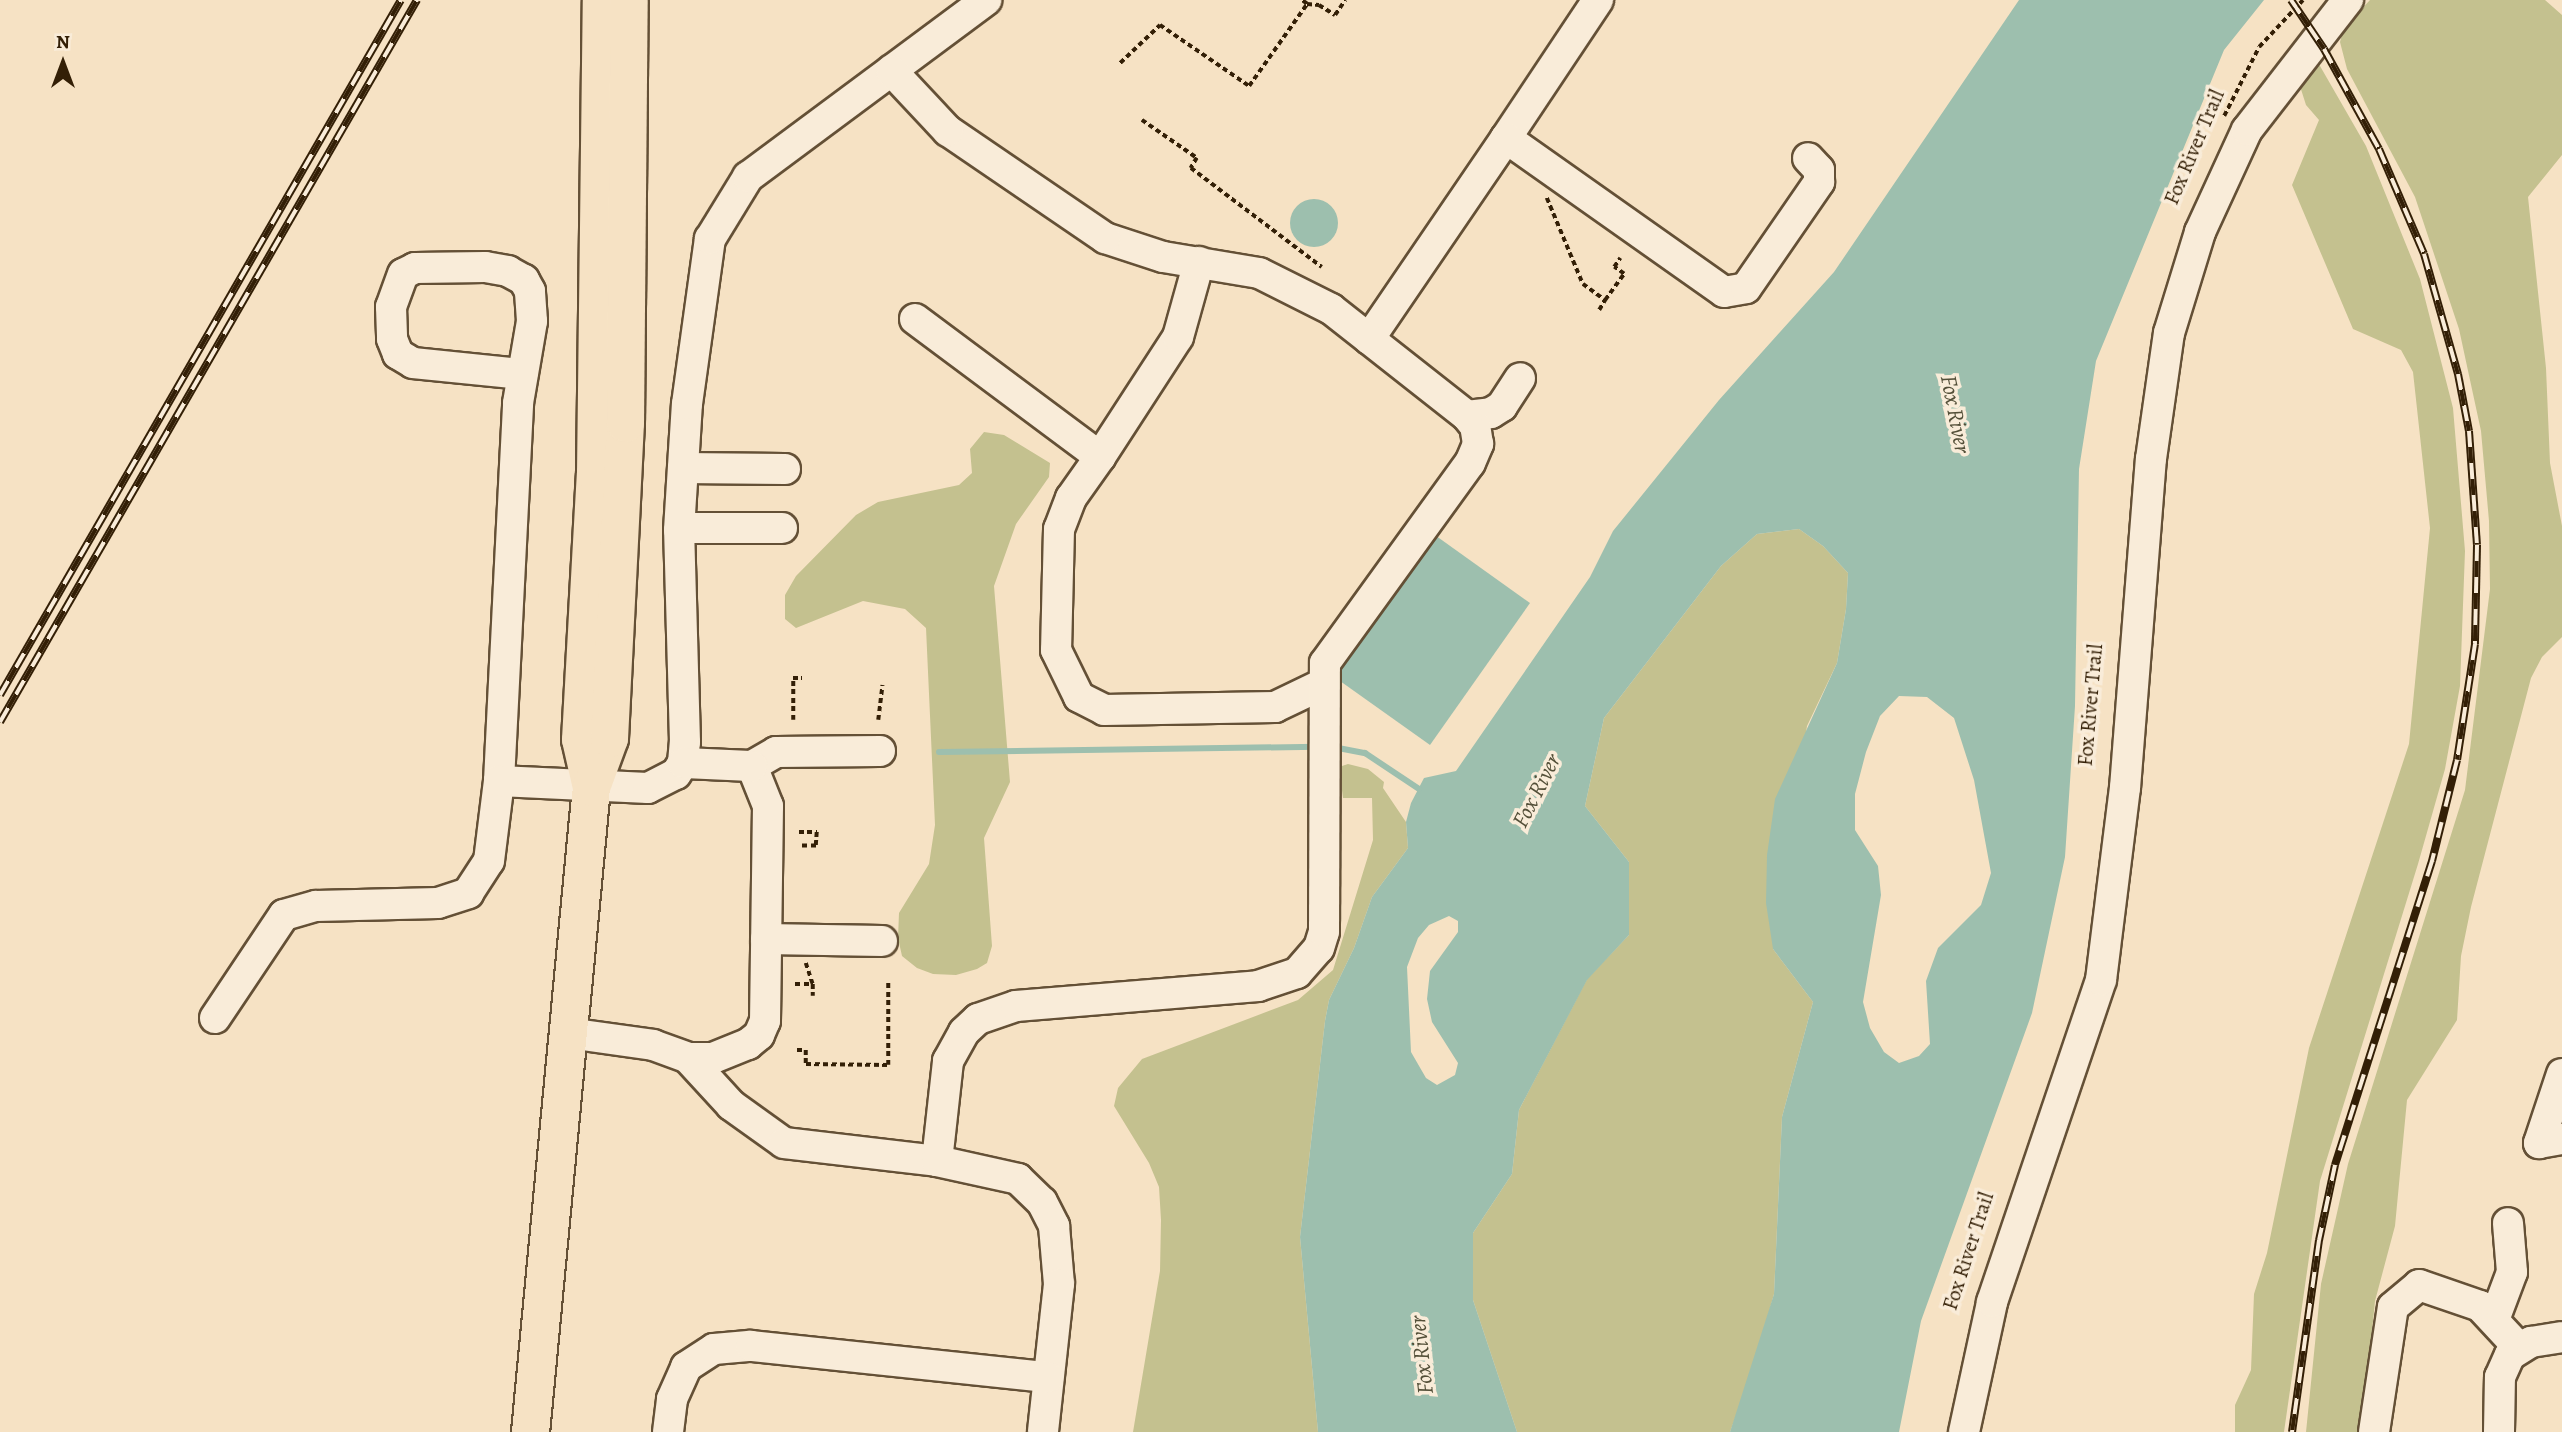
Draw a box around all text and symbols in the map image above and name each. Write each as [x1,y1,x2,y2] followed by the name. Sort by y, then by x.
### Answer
[28,28,98,98] north arrow
[56,29,70,55] text: N
[2158,86,2230,208] street label: Fox River Trail
[1934,373,1976,455] water label: Fox River
[2072,643,2108,767] street label: Fox River Trail
[1507,750,1567,832] water label: Fox River
[1937,1189,1999,1313] street label: Fox River Trail
[1404,1314,1440,1396] water label: Fox River

